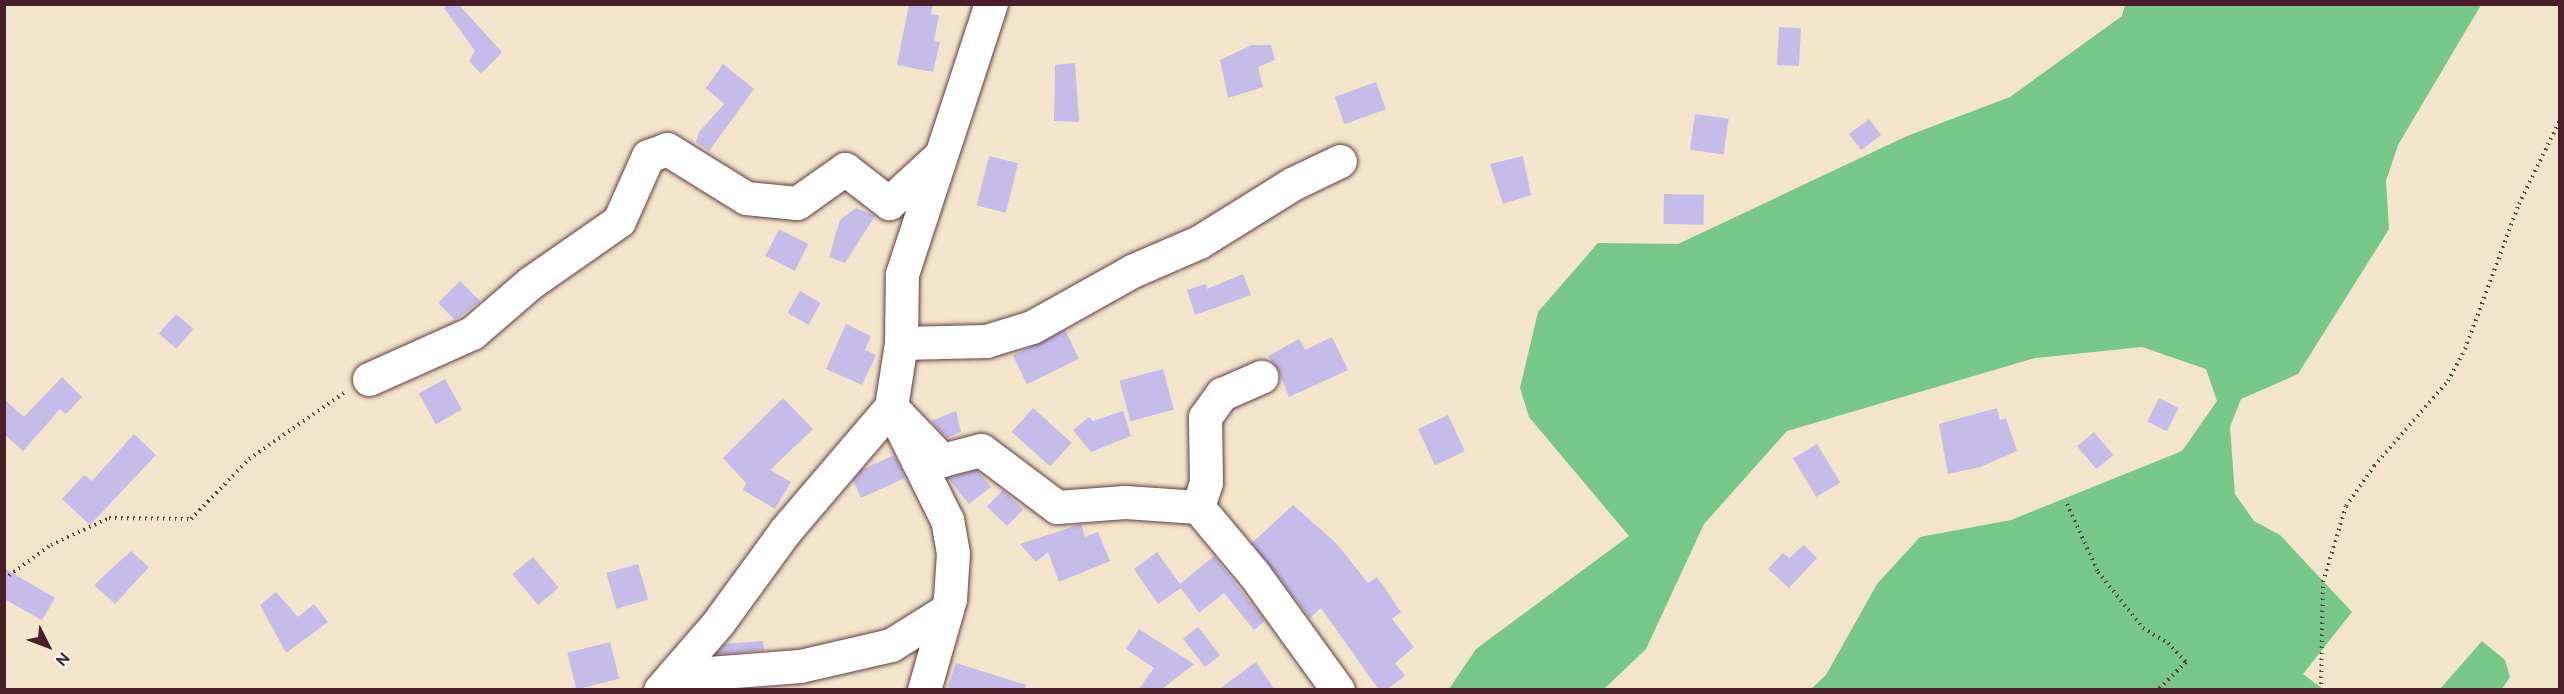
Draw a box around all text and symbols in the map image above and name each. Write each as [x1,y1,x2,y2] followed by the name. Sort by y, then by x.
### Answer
[18,616,78,676] north arrow
[51,648,73,669] text: N

